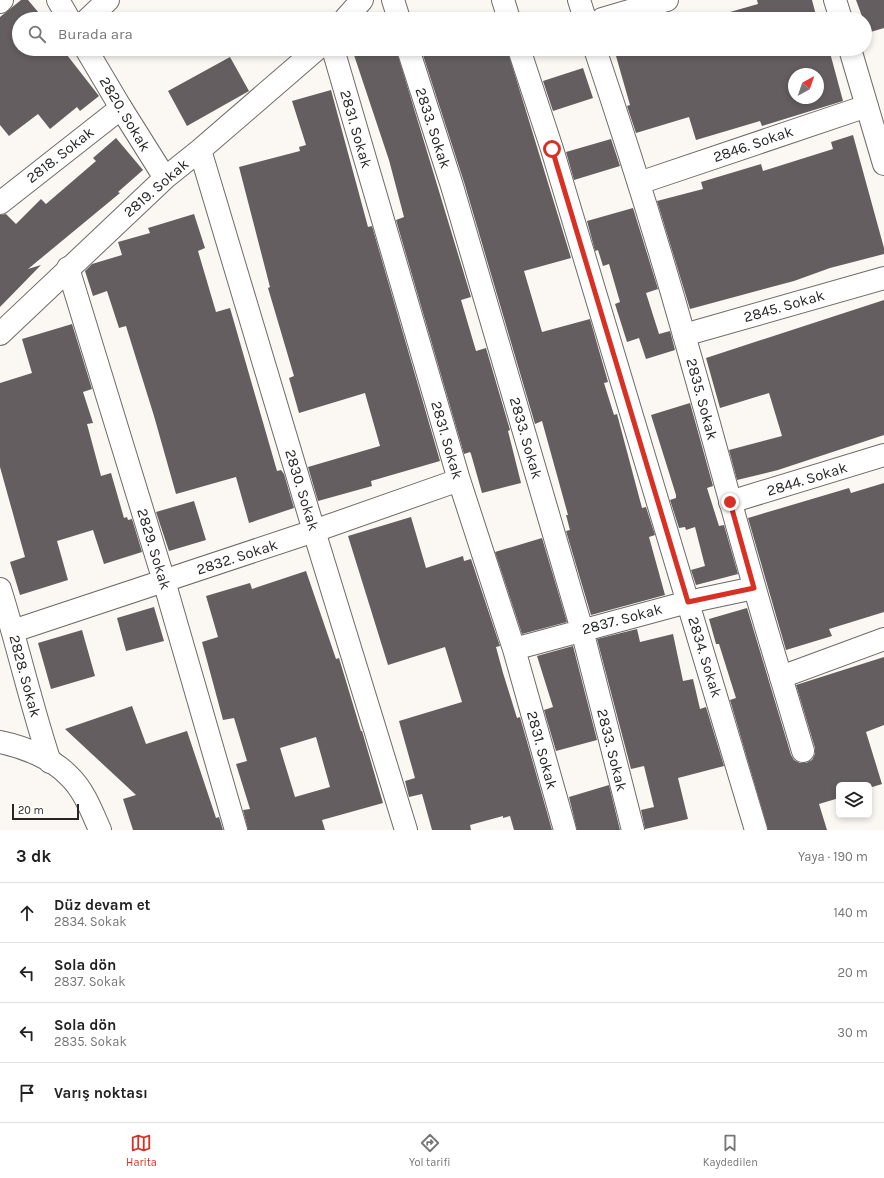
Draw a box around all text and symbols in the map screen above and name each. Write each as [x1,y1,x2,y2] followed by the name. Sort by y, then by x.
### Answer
[12,12,872,56] search box
[26,23,48,45] icon: search
[58,25,133,43] text: Burada ara
[788,68,824,104] north arrow
[96,73,154,155] street label: 2820. Sokak
[411,85,455,171] street label: 2833. Sokak
[336,88,376,170] street label: 2831. Sokak
[711,122,795,166] street label: 2846. Sokak
[23,123,97,187] street label: 2818. Sokak
[543,140,561,158] route start
[120,155,192,221] street label: 2819. Sokak
[741,286,827,326] street label: 2845. Sokak
[682,356,722,442] street label: 2835. Sokak
[506,395,546,481] street label: 2833. Sokak
[427,399,467,481] street label: 2831. Sokak
[281,447,323,533] street label: 2830. Sokak
[765,458,849,500] street label: 2844. Sokak
[721,493,739,511] route end
[133,506,175,592] street label: 2829. Sokak
[194,535,280,579] street label: 2832. Sokak
[580,600,664,638] street label: 2837. Sokak
[684,614,726,700] street label: 2834. Sokak
[5,633,45,719] street label: 2828. Sokak
[593,707,631,793] street label: 2833. Sokak
[523,709,561,791] street label: 2831. Sokak
[836,782,872,818] map controls
[836,782,872,818] button: layers
[12,802,79,821] scale bar
[18,804,44,817] text: 20 m
[16,846,51,866] text: 3 dk
[798,849,868,864] text: Yaya · 190 m
[54,896,151,914] text: Düz devam et
[16,902,38,924] icon: ahead
[833,905,868,920] text: 140 m
[54,914,127,929] text: 2834. Sokak
[54,956,116,974] text: Sola dön
[16,962,38,984] icon: left
[838,965,868,980] text: 20 m
[54,974,125,989] text: 2837. Sokak
[54,1016,116,1034] text: Sola dön
[16,1022,38,1044] icon: left
[837,1025,868,1040] text: 30 m
[54,1034,127,1049] text: 2835. Sokak
[16,1082,38,1104] icon: arrive
[54,1084,148,1102] text: Varış noktası
[126,1132,157,1169] tab: Harita
[409,1132,451,1169] tab: Yol tarifi
[703,1132,758,1169] tab: Kaydedilen

